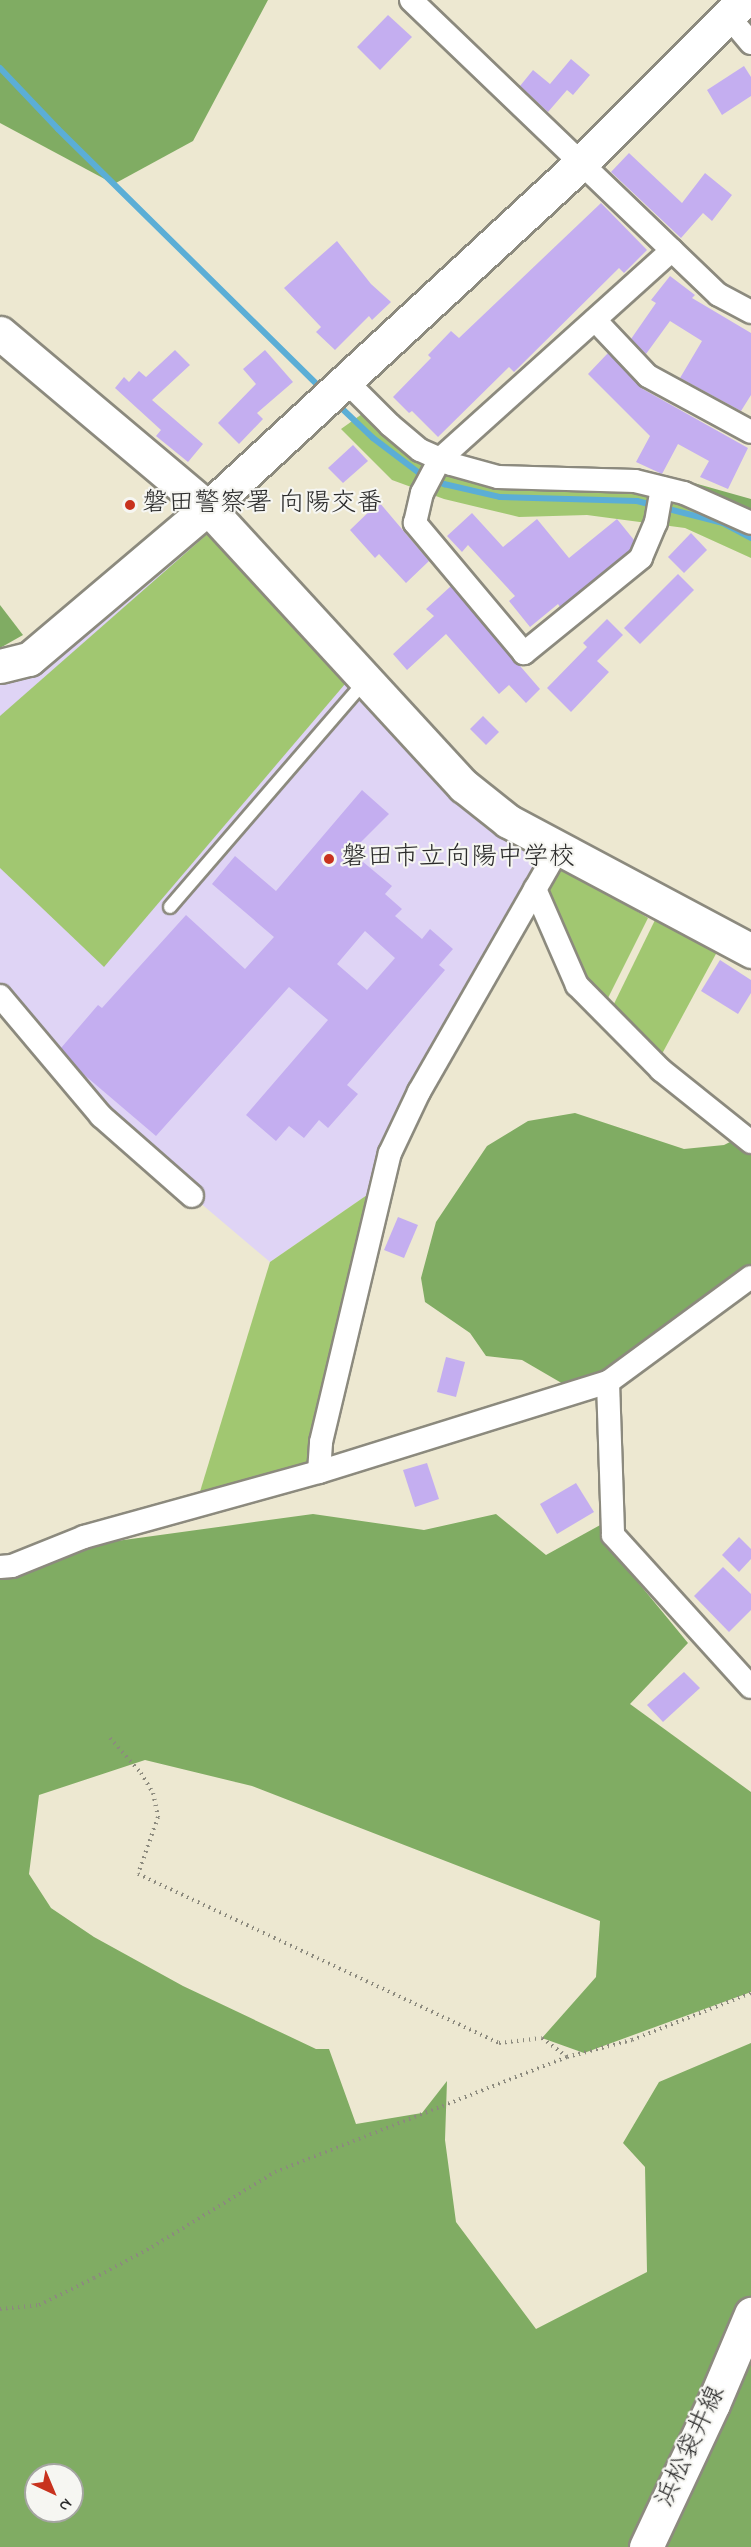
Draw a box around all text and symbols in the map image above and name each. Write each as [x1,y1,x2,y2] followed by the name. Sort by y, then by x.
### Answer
[142,489,382,521] place label: 磐田警察署 向陽交番
[123,498,137,512] marker: 磐田警察署 向陽交番
[341,843,575,875] place label: 磐田市立向陽中学校
[322,852,336,866] marker: 磐田市立向陽中学校
[650,2381,734,2513] street label: 浜松袋井線
[24,2463,84,2523] north arrow
[53,2492,77,2517] text: N

